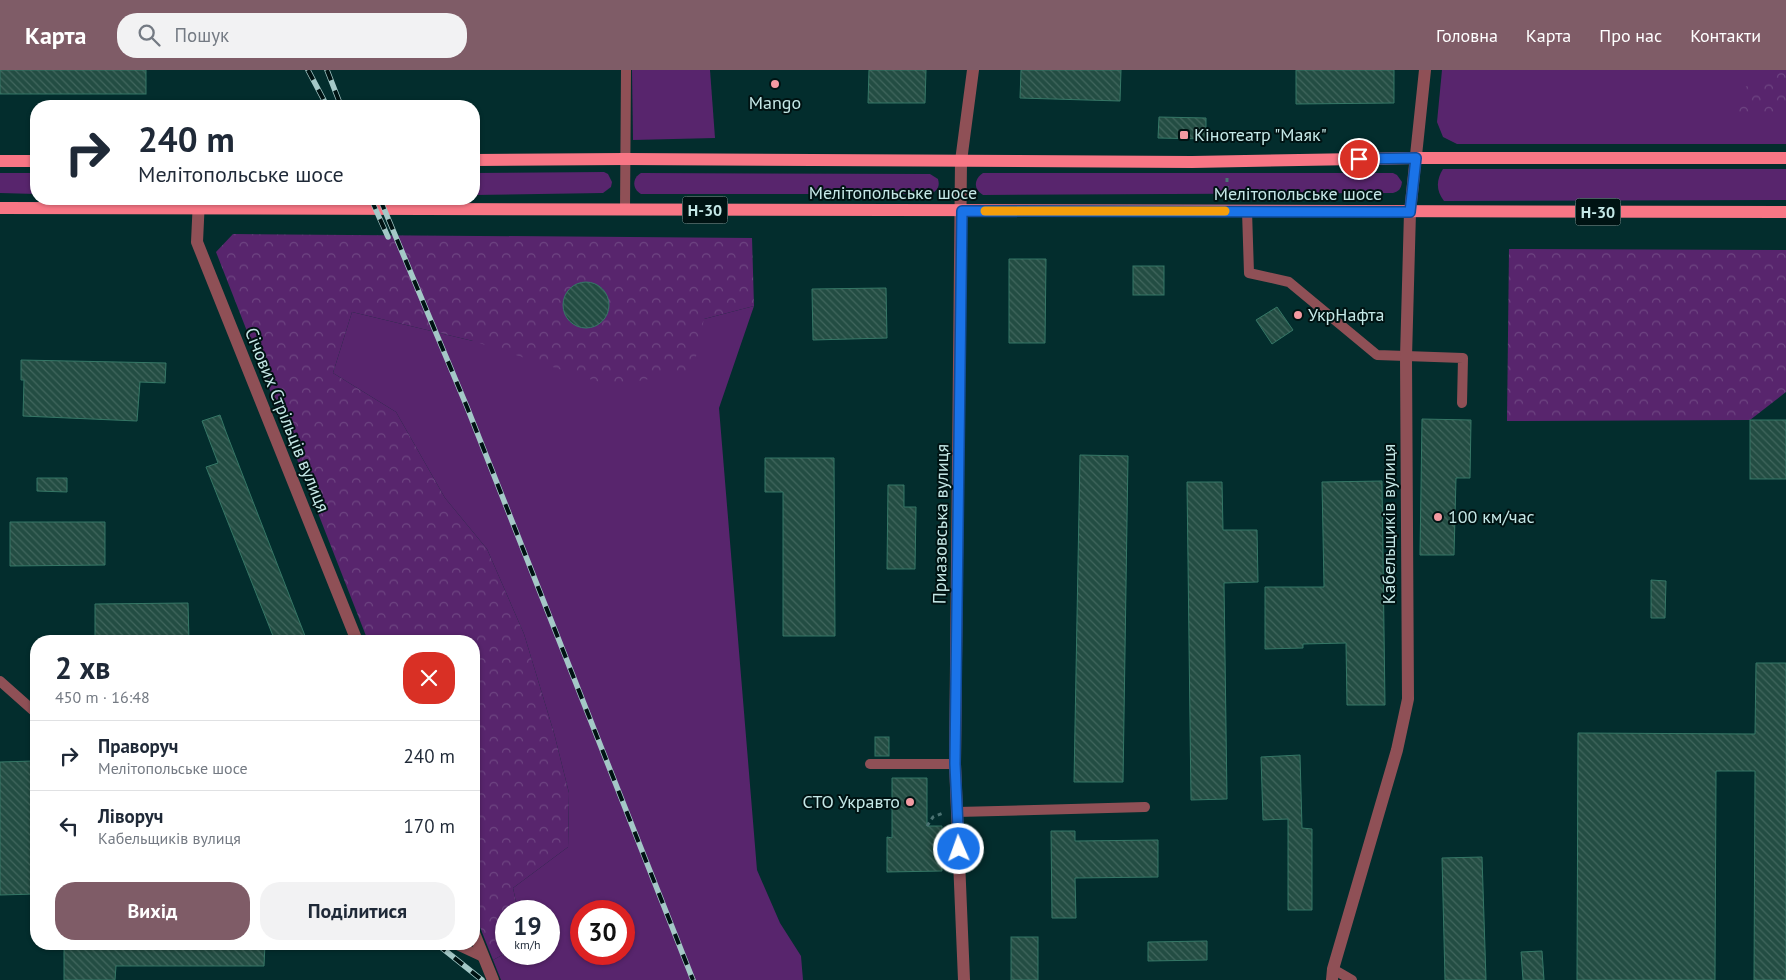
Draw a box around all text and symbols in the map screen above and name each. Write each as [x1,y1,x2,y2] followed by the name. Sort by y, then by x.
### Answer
[117,13,467,58] search box
[25,20,87,51] text: Карта
[135,21,163,49] icon: search
[175,23,229,47] text: Пошук
[1436,24,1498,47] text: Головна
[1526,24,1571,47] text: Карта
[1599,24,1662,47] text: Про нас
[1690,24,1761,47] text: Контакти
[769,78,781,90] marker: Mango
[749,91,801,114] place label: Mango
[138,116,235,162] text: 240 m
[55,120,120,185] icon: right
[1194,123,1327,146] place label: Кінотеатр "Маяк"
[1178,129,1190,141] marker: Кінотеатр "Маяк"
[1338,138,1380,180] pin
[1345,145,1373,173] icon: arrive
[138,160,344,188] text: Мелітопольське шосе
[809,181,977,204] street label: Мелітопольське шосе
[1214,182,1382,205] street label: Мелітопольське шосе
[682,196,728,224] road number: Н-30
[1576,198,1620,226] road number: Н-30
[1308,303,1384,326] place label: УкрНафта
[1292,309,1304,321] marker: УкрНафта
[240,324,335,516] street label: Січових Стрільців вулиця
[928,444,953,604] street label: Приазовська вулиця
[1377,444,1400,604] street label: Кабельщиків вулиця
[1448,505,1535,528] place label: 100 км/час
[1432,511,1444,523] marker: 100 км/час
[55,648,111,687] text: 2 хв
[403,652,455,704] button: close
[55,687,150,707] text: 450 m · 16:48
[98,734,178,758] text: Праворуч
[55,742,83,770] icon: right
[403,744,455,768] text: 240 m
[98,758,248,778] text: Мелітопольське шосе
[802,790,900,813] place label: СТО Укравто
[904,796,916,808] marker: СТО Укравто
[98,804,163,828] text: Ліворуч
[55,812,83,840] icon: left
[403,814,455,838] text: 170 m
[932,822,984,874] position arrow
[98,828,241,848] text: Кабельщиків вулиця
[55,882,250,940] button: Вихід
[260,882,455,940] button: Поділитися
[570,900,635,965] speed limit sign: 30
[513,910,542,942] text: 19
[514,937,541,952] text: km/h

